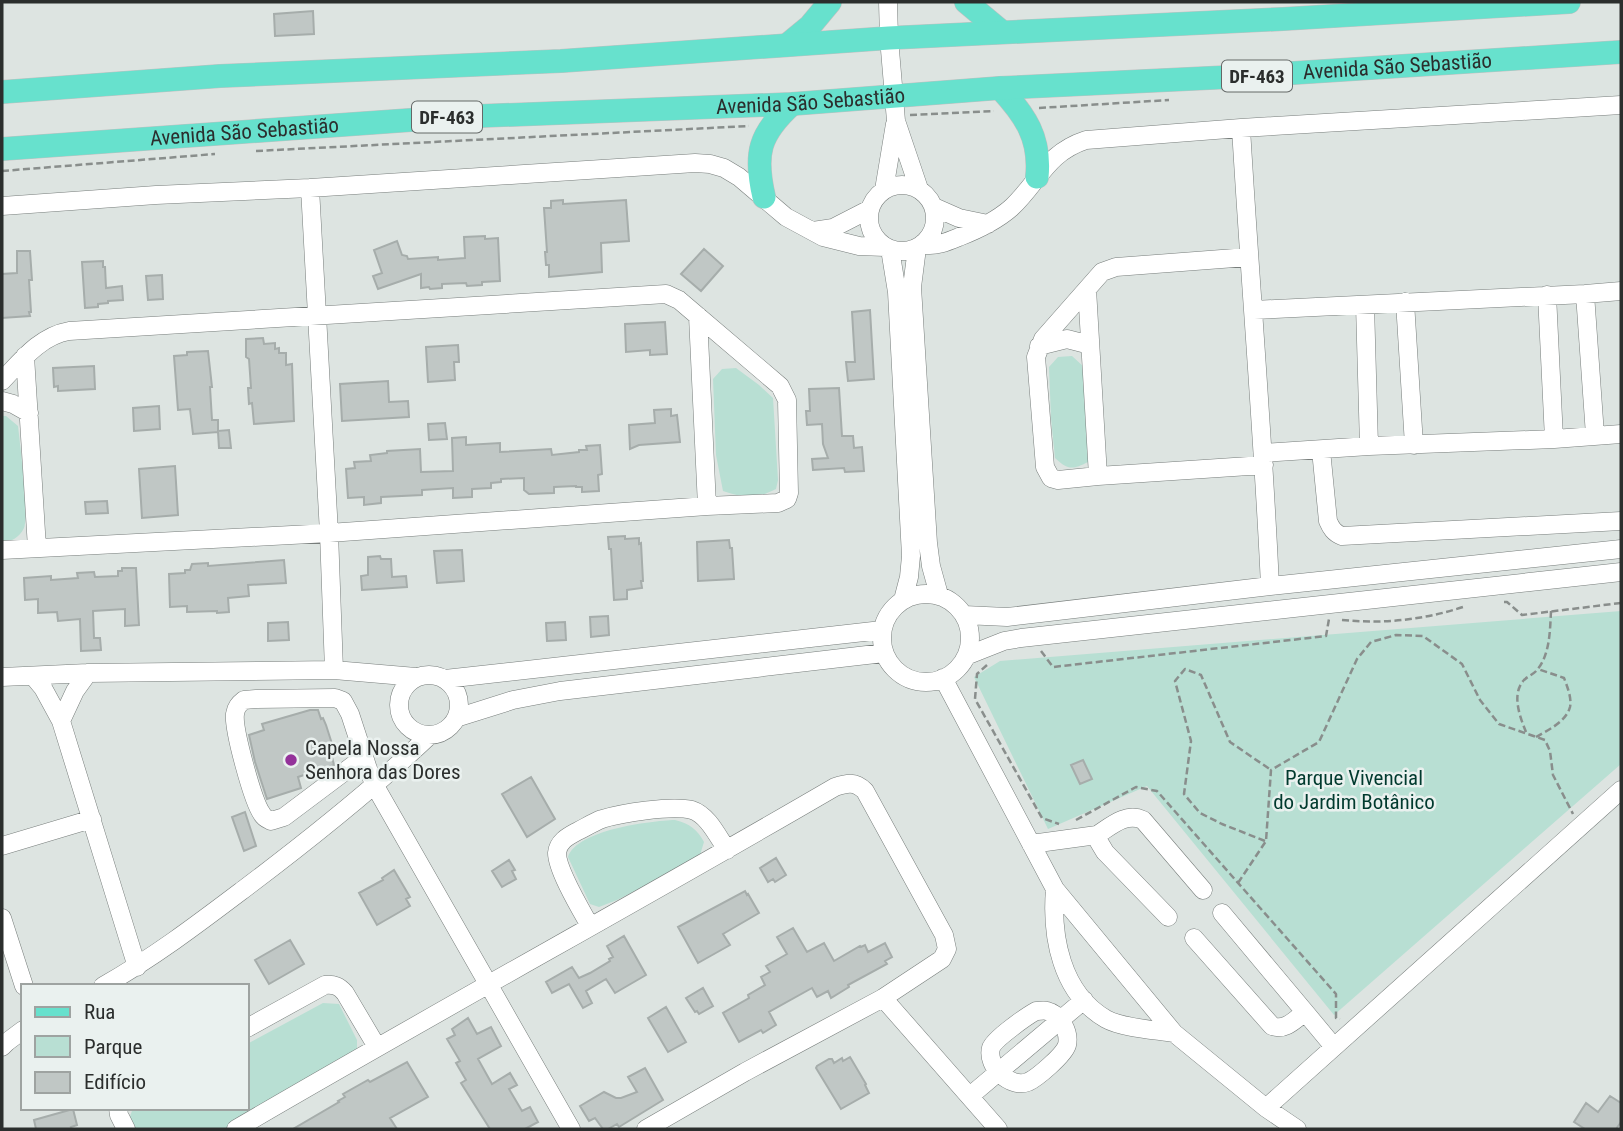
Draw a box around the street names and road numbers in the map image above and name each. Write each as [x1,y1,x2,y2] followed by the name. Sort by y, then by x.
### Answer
[1302,48,1493,84] street label: Avenida São Sebastião
[1222,60,1292,92] road number: DF-463
[716,83,906,119] street label: Avenida São Sebastião
[412,102,482,132] road number: DF-463
[149,113,340,150] street label: Avenida São Sebastião

